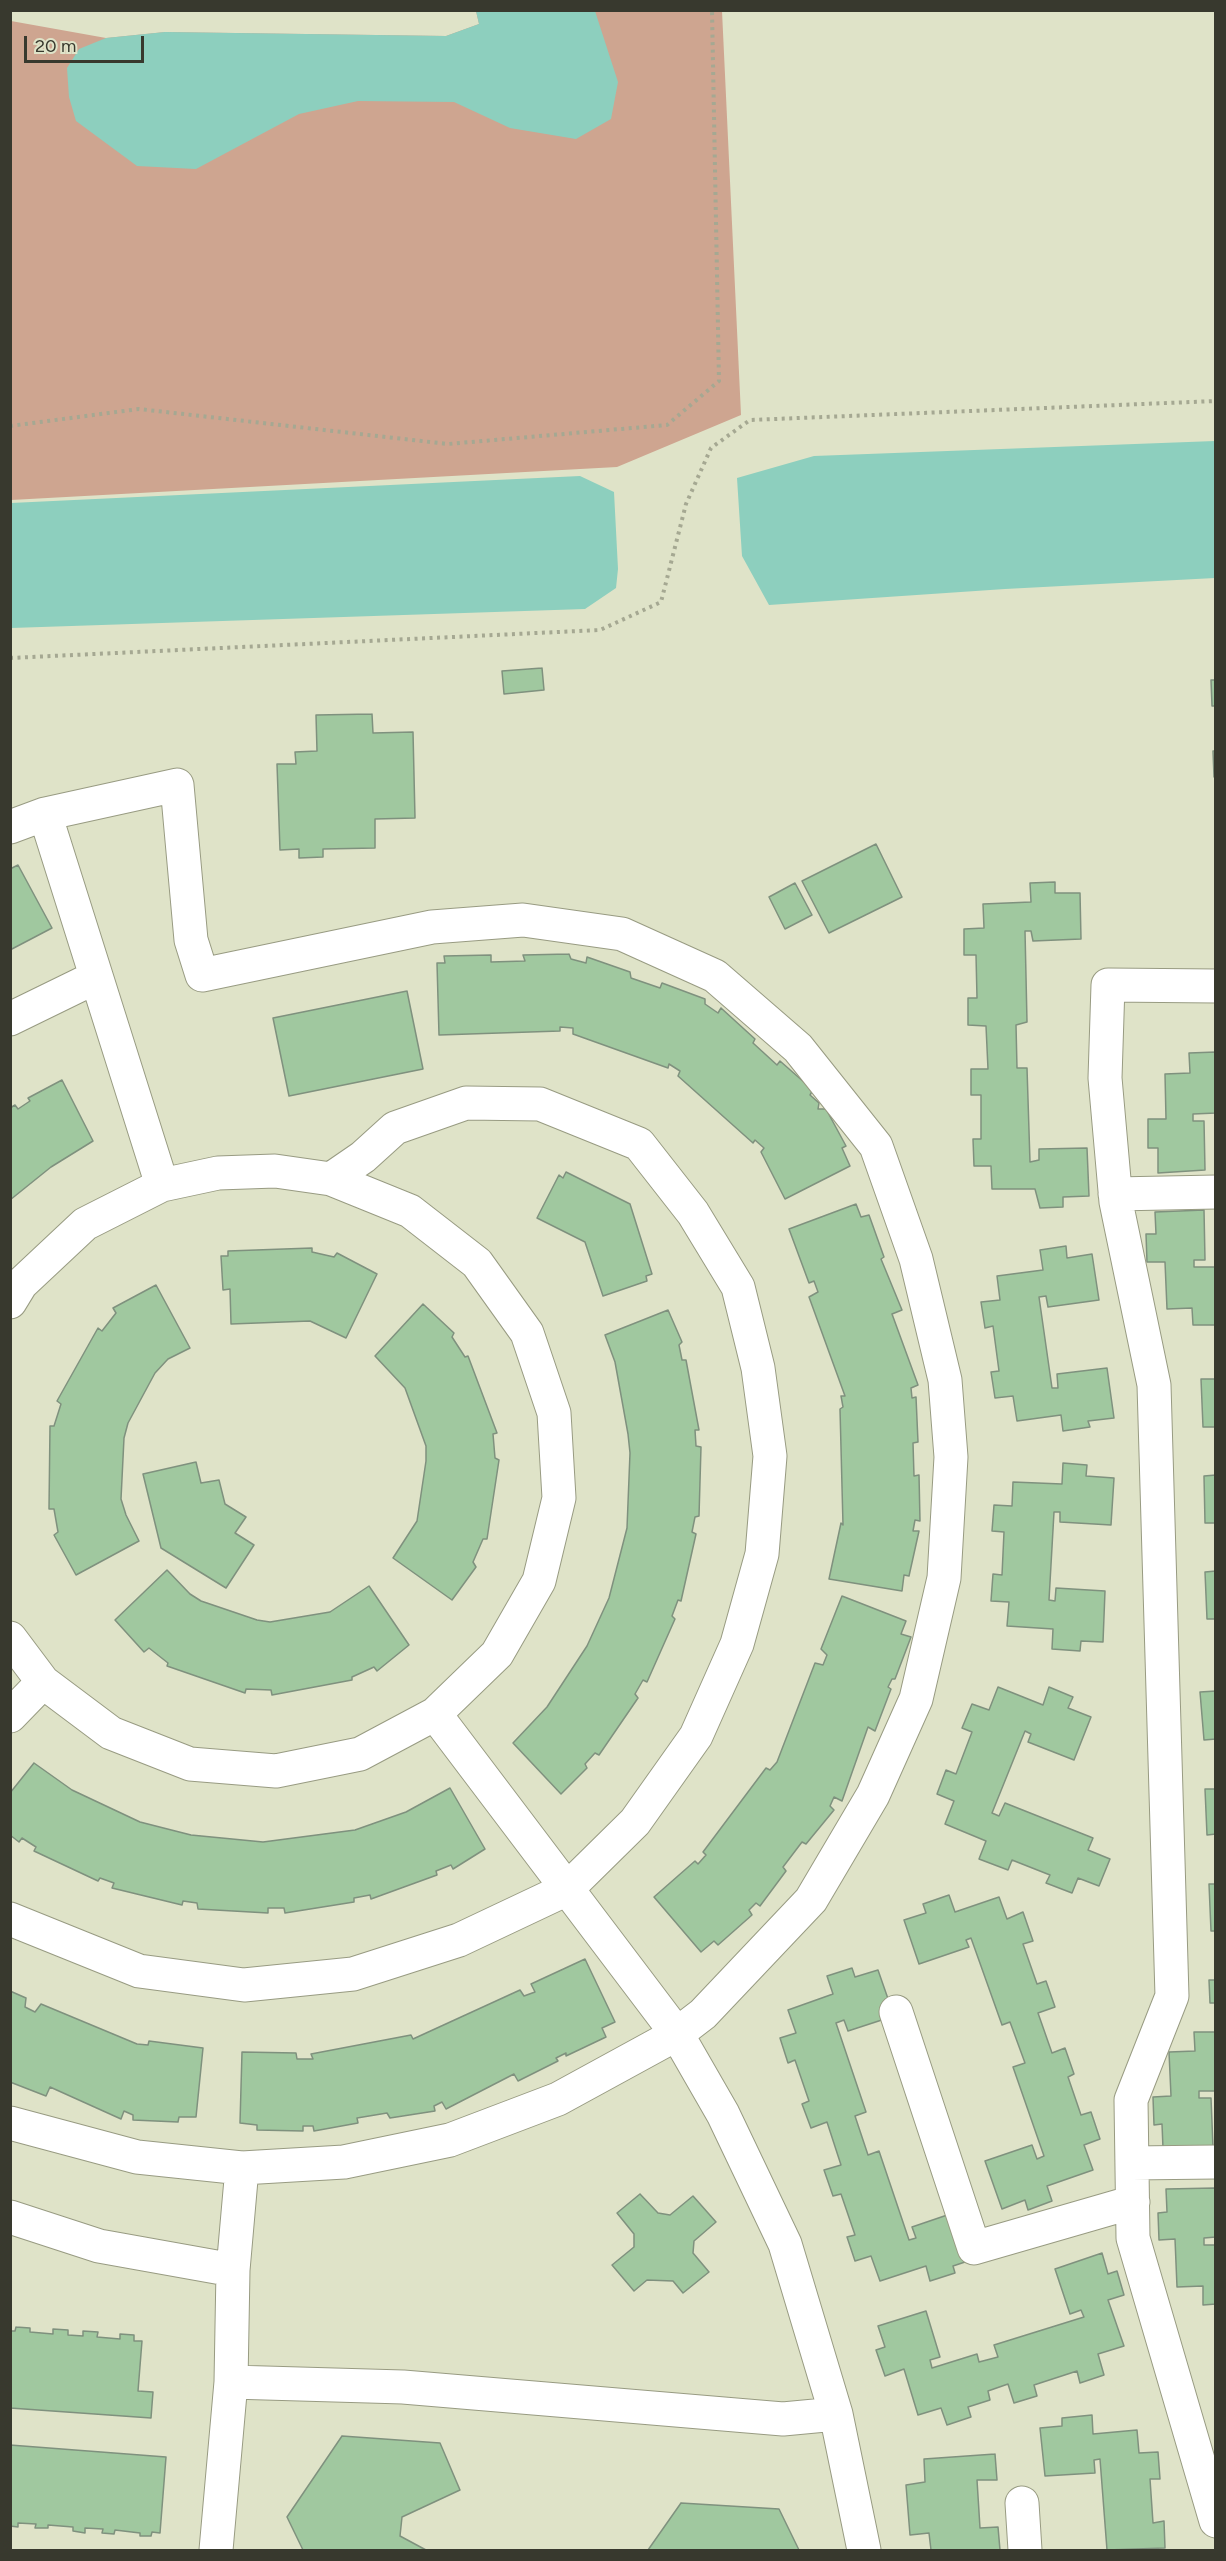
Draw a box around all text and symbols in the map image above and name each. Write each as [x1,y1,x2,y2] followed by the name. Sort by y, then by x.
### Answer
[27,24,147,62] scale bar
[35,35,76,57] text: 20 m

